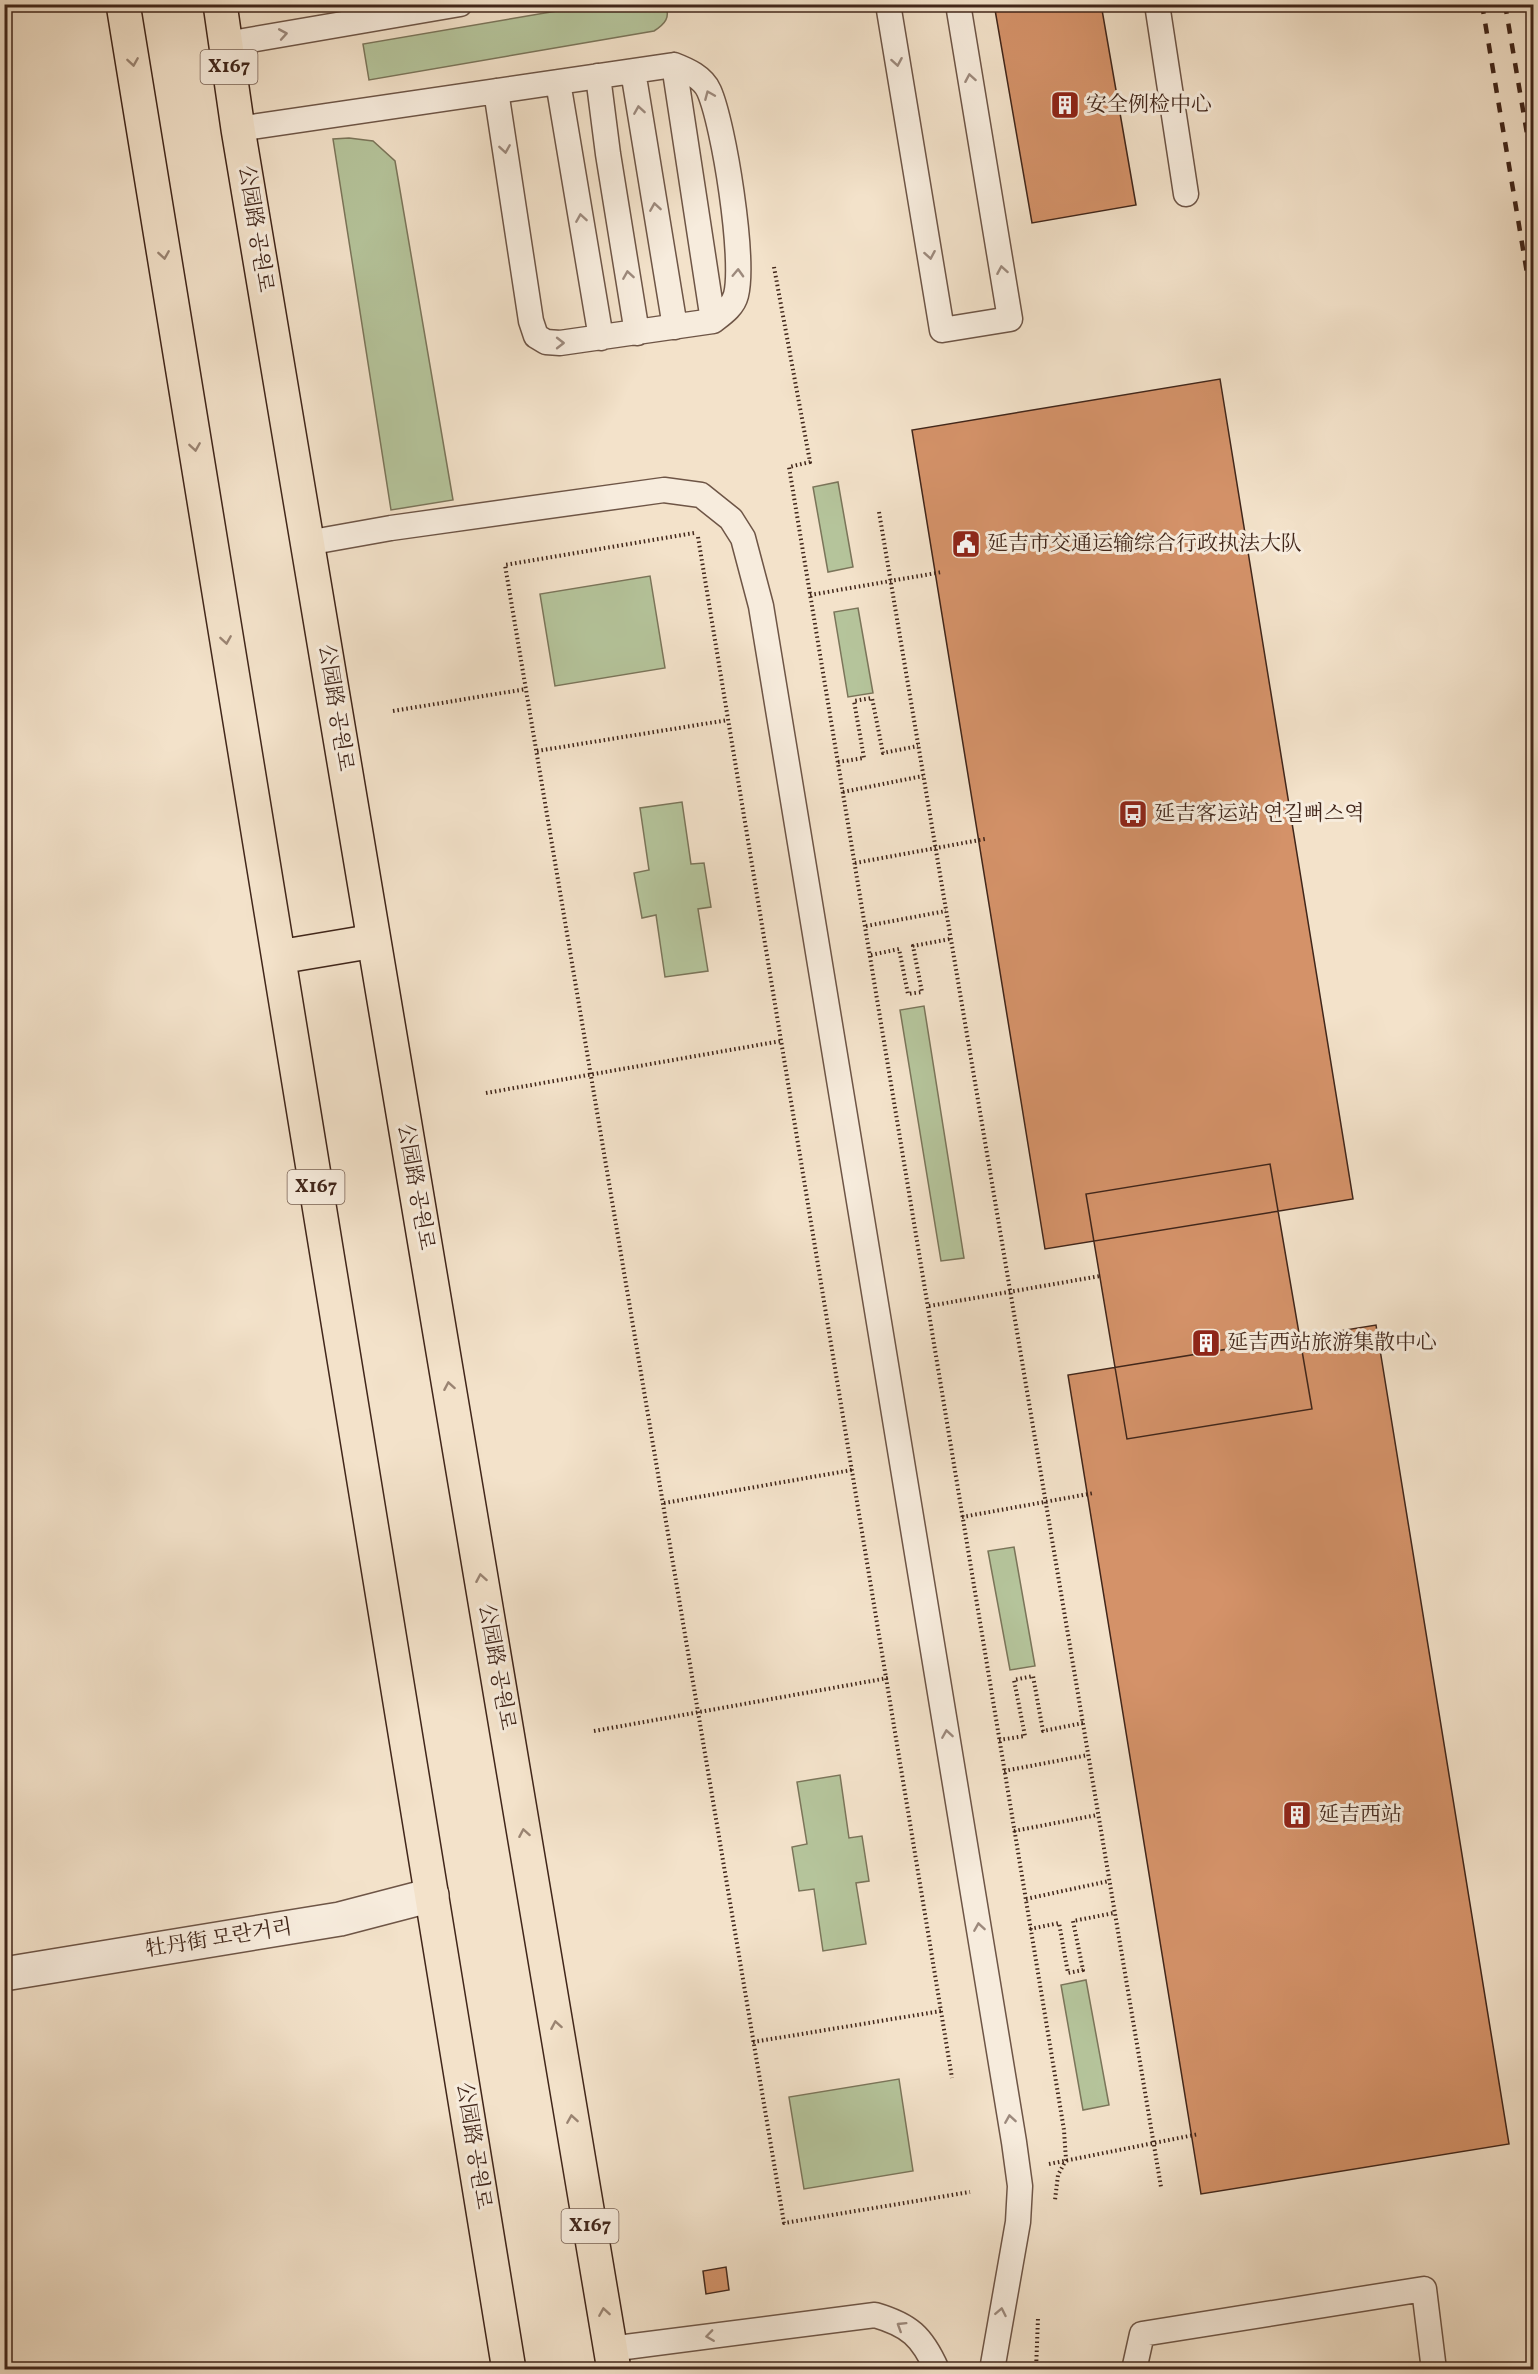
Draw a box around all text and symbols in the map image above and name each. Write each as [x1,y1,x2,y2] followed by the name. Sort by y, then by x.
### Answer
[279,29,288,41] one-way arrow
[200,50,258,84] road number: X167
[126,58,138,67] one-way arrow
[891,58,903,67] one-way arrow
[964,73,977,83] one-way arrow
[1049,89,1081,121] building icon: 安全例检中心
[704,90,716,101] one-way arrow
[1086,91,1212,120] place label: 安全例检中心
[633,105,646,115] one-way arrow
[498,144,510,153] one-way arrow
[231,163,279,295] street label: 公园路 공원로
[649,202,662,212] one-way arrow
[575,214,588,224] one-way arrow
[157,249,170,259] one-way arrow
[923,250,935,259] one-way arrow
[996,266,1009,276] one-way arrow
[732,268,745,277] one-way arrow
[622,270,634,279] one-way arrow
[556,337,565,349] one-way arrow
[188,442,201,452] one-way arrow
[950,528,982,560] public building icon: 延吉市交通运输综合行政执法大队
[987,530,1302,559] place label: 延吉市交通运输综合行政执法大队
[220,635,232,644] one-way arrow
[311,642,359,774] street label: 公园路 공원로
[1117,798,1149,830] bus stop icon: 延吉客运站 연길뻐스역
[1154,800,1365,829] place label: 延吉客运站 연길뻐스역
[390,1121,440,1253] street label: 公园路 공원로
[288,1170,344,1204] road number: X167
[1190,1327,1222,1359] building icon: 延吉西站旅游集散中心
[1227,1329,1437,1358] place label: 延吉西站旅游集散中心
[443,1382,455,1391] one-way arrow
[475,1574,488,1584] one-way arrow
[471,1601,521,1733] street label: 公园路 공원로
[942,1730,954,1739] one-way arrow
[1281,1799,1313,1831] building icon: 延吉西站
[1318,1801,1402,1830] place label: 延吉西站
[518,1828,530,1838] one-way arrow
[143,1913,295,1965] street label: 牡丹街 모란거리
[973,1922,985,1931] one-way arrow
[550,2021,563,2031] one-way arrow
[449,2080,497,2212] street label: 公园路 공원로
[1005,2114,1017,2124] one-way arrow
[566,2115,579,2125] one-way arrow
[562,2209,618,2243] road number: X167
[598,2307,611,2317] one-way arrow
[994,2307,1007,2317] one-way arrow
[897,2321,907,2333] one-way arrow
[705,2329,714,2341] one-way arrow

